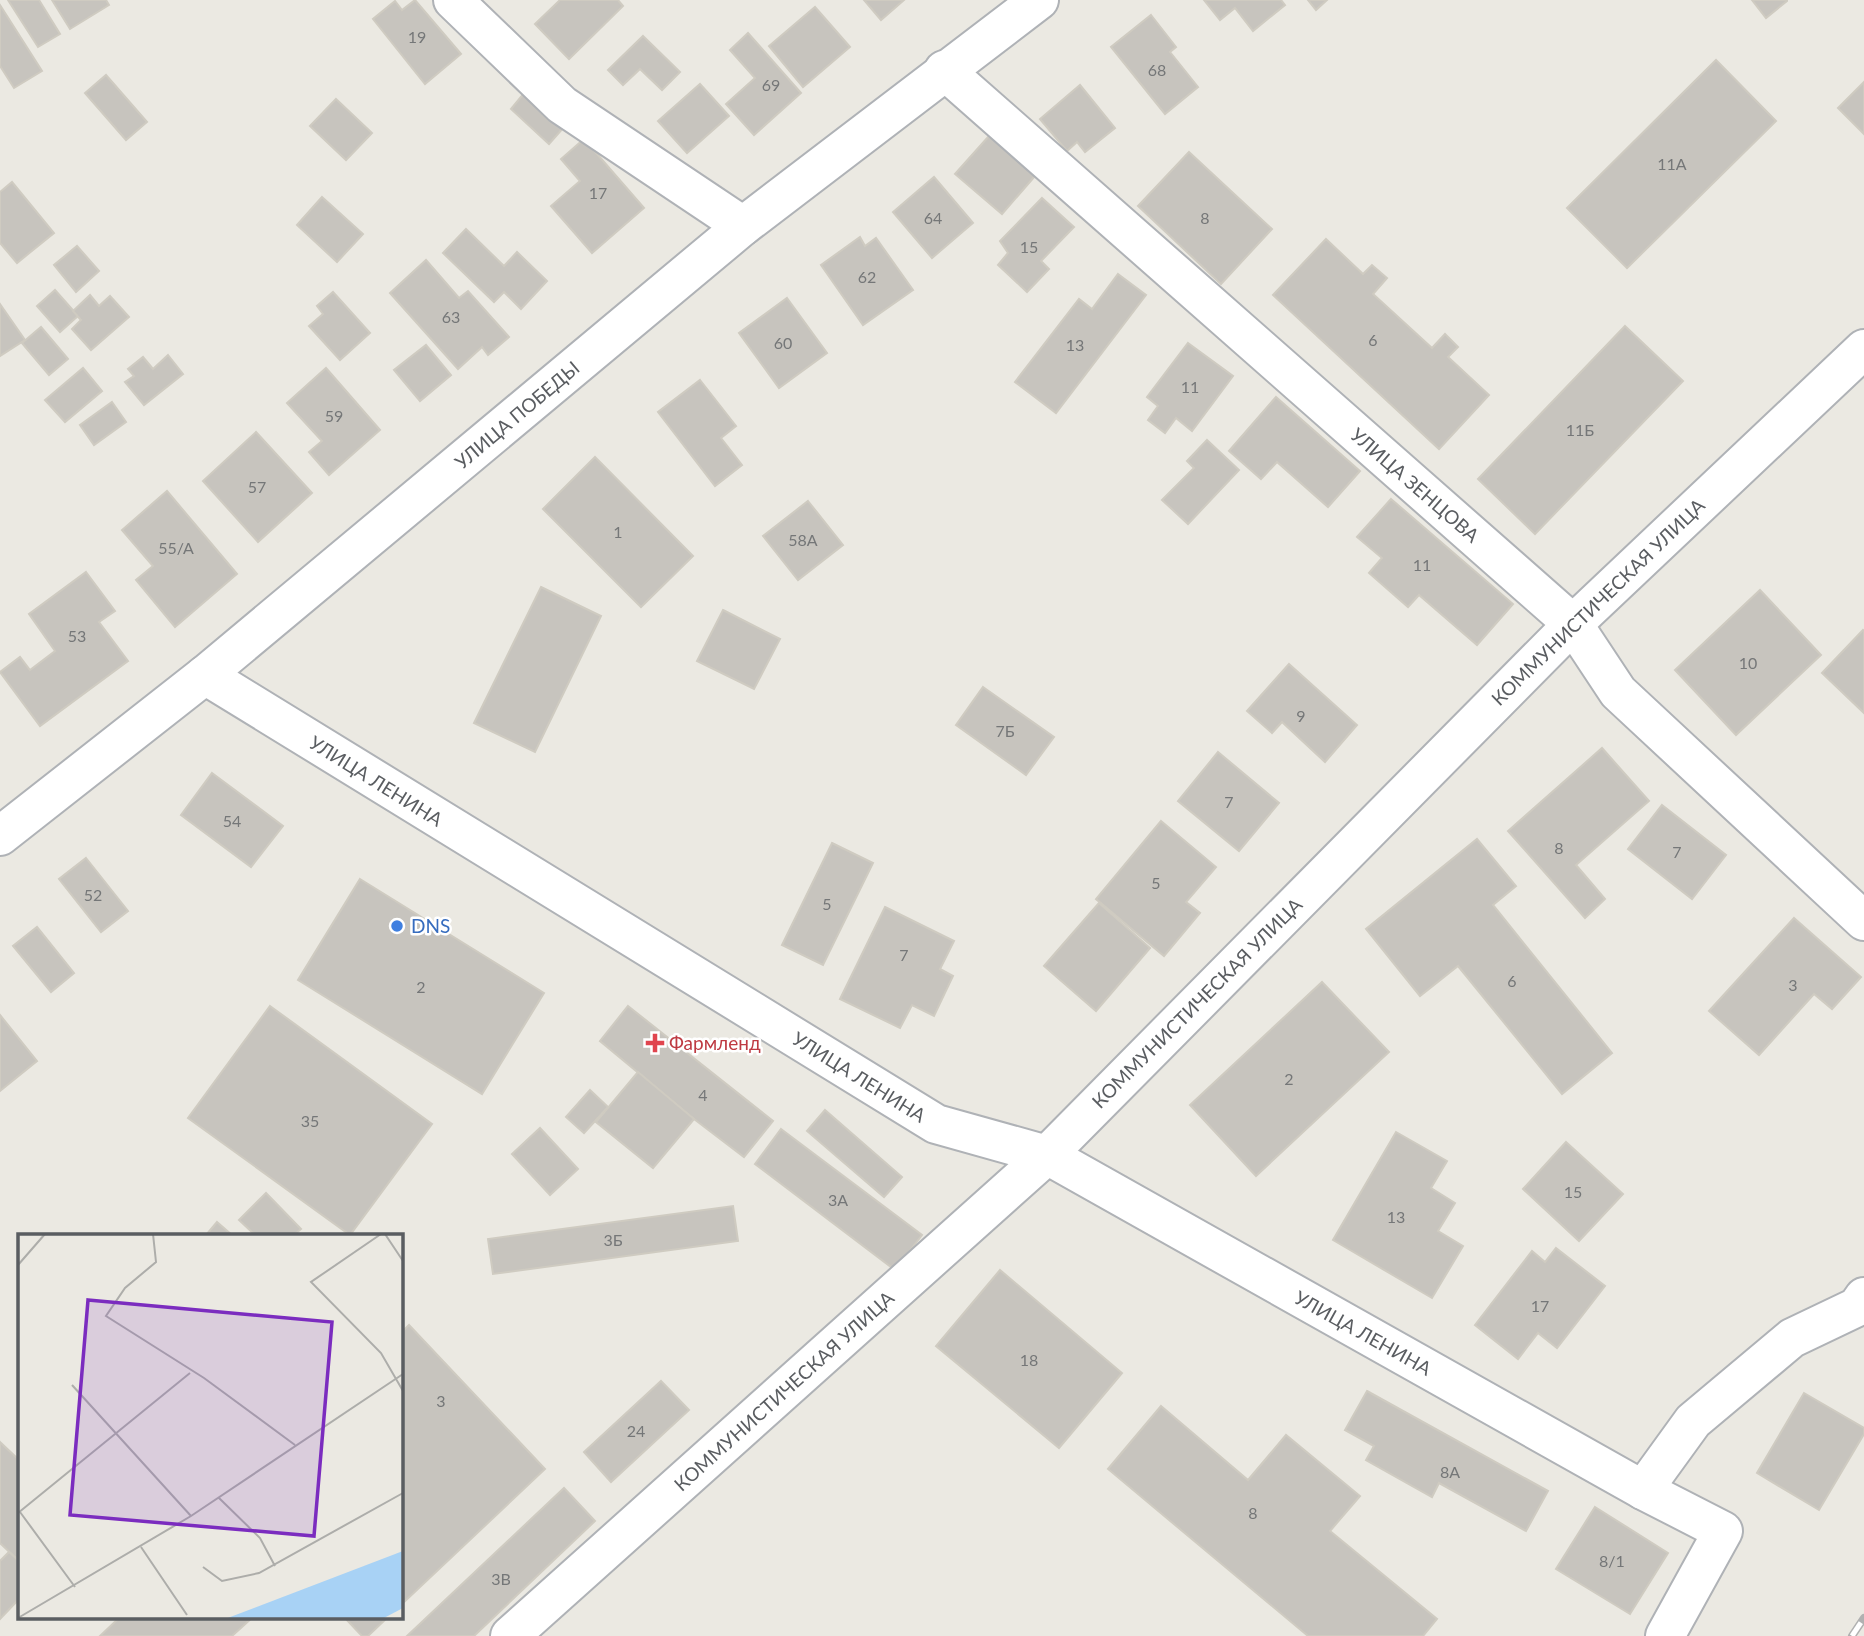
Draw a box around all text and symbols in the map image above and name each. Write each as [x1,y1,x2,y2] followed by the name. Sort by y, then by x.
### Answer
[408,27,426,46] house number: 19
[1148,60,1166,79] house number: 68
[762,75,780,94] house number: 69
[1657,154,1687,173] house number: 11А
[589,183,607,202] house number: 17
[924,208,942,227] house number: 64
[1200,208,1210,227] house number: 8
[1020,237,1038,256] house number: 15
[858,267,876,286] house number: 62
[442,307,460,326] house number: 63
[1368,330,1378,349] house number: 6
[774,333,792,352] house number: 60
[1066,335,1084,354] house number: 13
[450,356,584,473] street label: УЛИЦА ПОБЕДЫ
[1181,377,1199,396] house number: 11
[325,406,343,425] house number: 59
[1566,420,1594,439] house number: 11Б
[1346,423,1484,547] street label: УЛИЦА ЗЕНЦОВА
[248,477,266,496] house number: 57
[1486,493,1709,710] street label: КОММУНИСТИЧЕСКАЯ УЛИЦА
[613,522,623,541] house number: 1
[788,530,818,549] house number: 58А
[158,538,194,557] house number: 55/А
[1413,555,1431,574] house number: 11
[68,626,86,645] house number: 53
[1739,653,1757,672] house number: 10
[1296,706,1306,725] house number: 9
[995,721,1015,740] house number: 7Б
[305,730,447,831] street label: УЛИЦА ЛЕНИНА
[1224,792,1234,811] house number: 7
[223,811,241,830] house number: 54
[1554,838,1564,857] house number: 8
[1672,842,1682,861] house number: 7
[1151,873,1161,892] house number: 5
[84,885,102,904] house number: 52
[1087,893,1307,1112] street label: КОММУНИСТИЧЕСКАЯ УЛИЦА
[822,894,832,913] house number: 5
[411,914,450,937] place label: DNS
[389,918,405,934] marker: DNS
[899,945,909,964] house number: 7
[1507,971,1517,990] house number: 6
[1788,975,1798,994] house number: 3
[416,977,426,996] house number: 2
[788,1026,930,1127] street label: УЛИЦА ЛЕНИНА
[669,1031,761,1054] place label: Фармленд
[647,1035,663,1051] marker: Фармленд
[1284,1069,1294,1088] house number: 2
[698,1085,708,1104] house number: 4
[301,1111,319,1130] house number: 35
[1564,1182,1582,1201] house number: 15
[828,1190,848,1209] house number: 3А
[1387,1207,1405,1226] house number: 13
[603,1230,623,1249] house number: 3Б
[18,1234,402,1618] inset map
[1291,1285,1436,1380] street label: УЛИЦА ЛЕНИНА
[669,1286,898,1495] street label: КОММУНИСТИЧЕСКАЯ УЛИЦА
[1531,1296,1549,1315] house number: 17
[1020,1350,1038,1369] house number: 18
[436,1391,446,1410] house number: 3
[627,1421,645,1440] house number: 24
[1440,1462,1460,1481] house number: 8А
[1248,1503,1258,1522] house number: 8
[1599,1551,1625,1570] house number: 8/1
[491,1569,511,1588] house number: 3В

